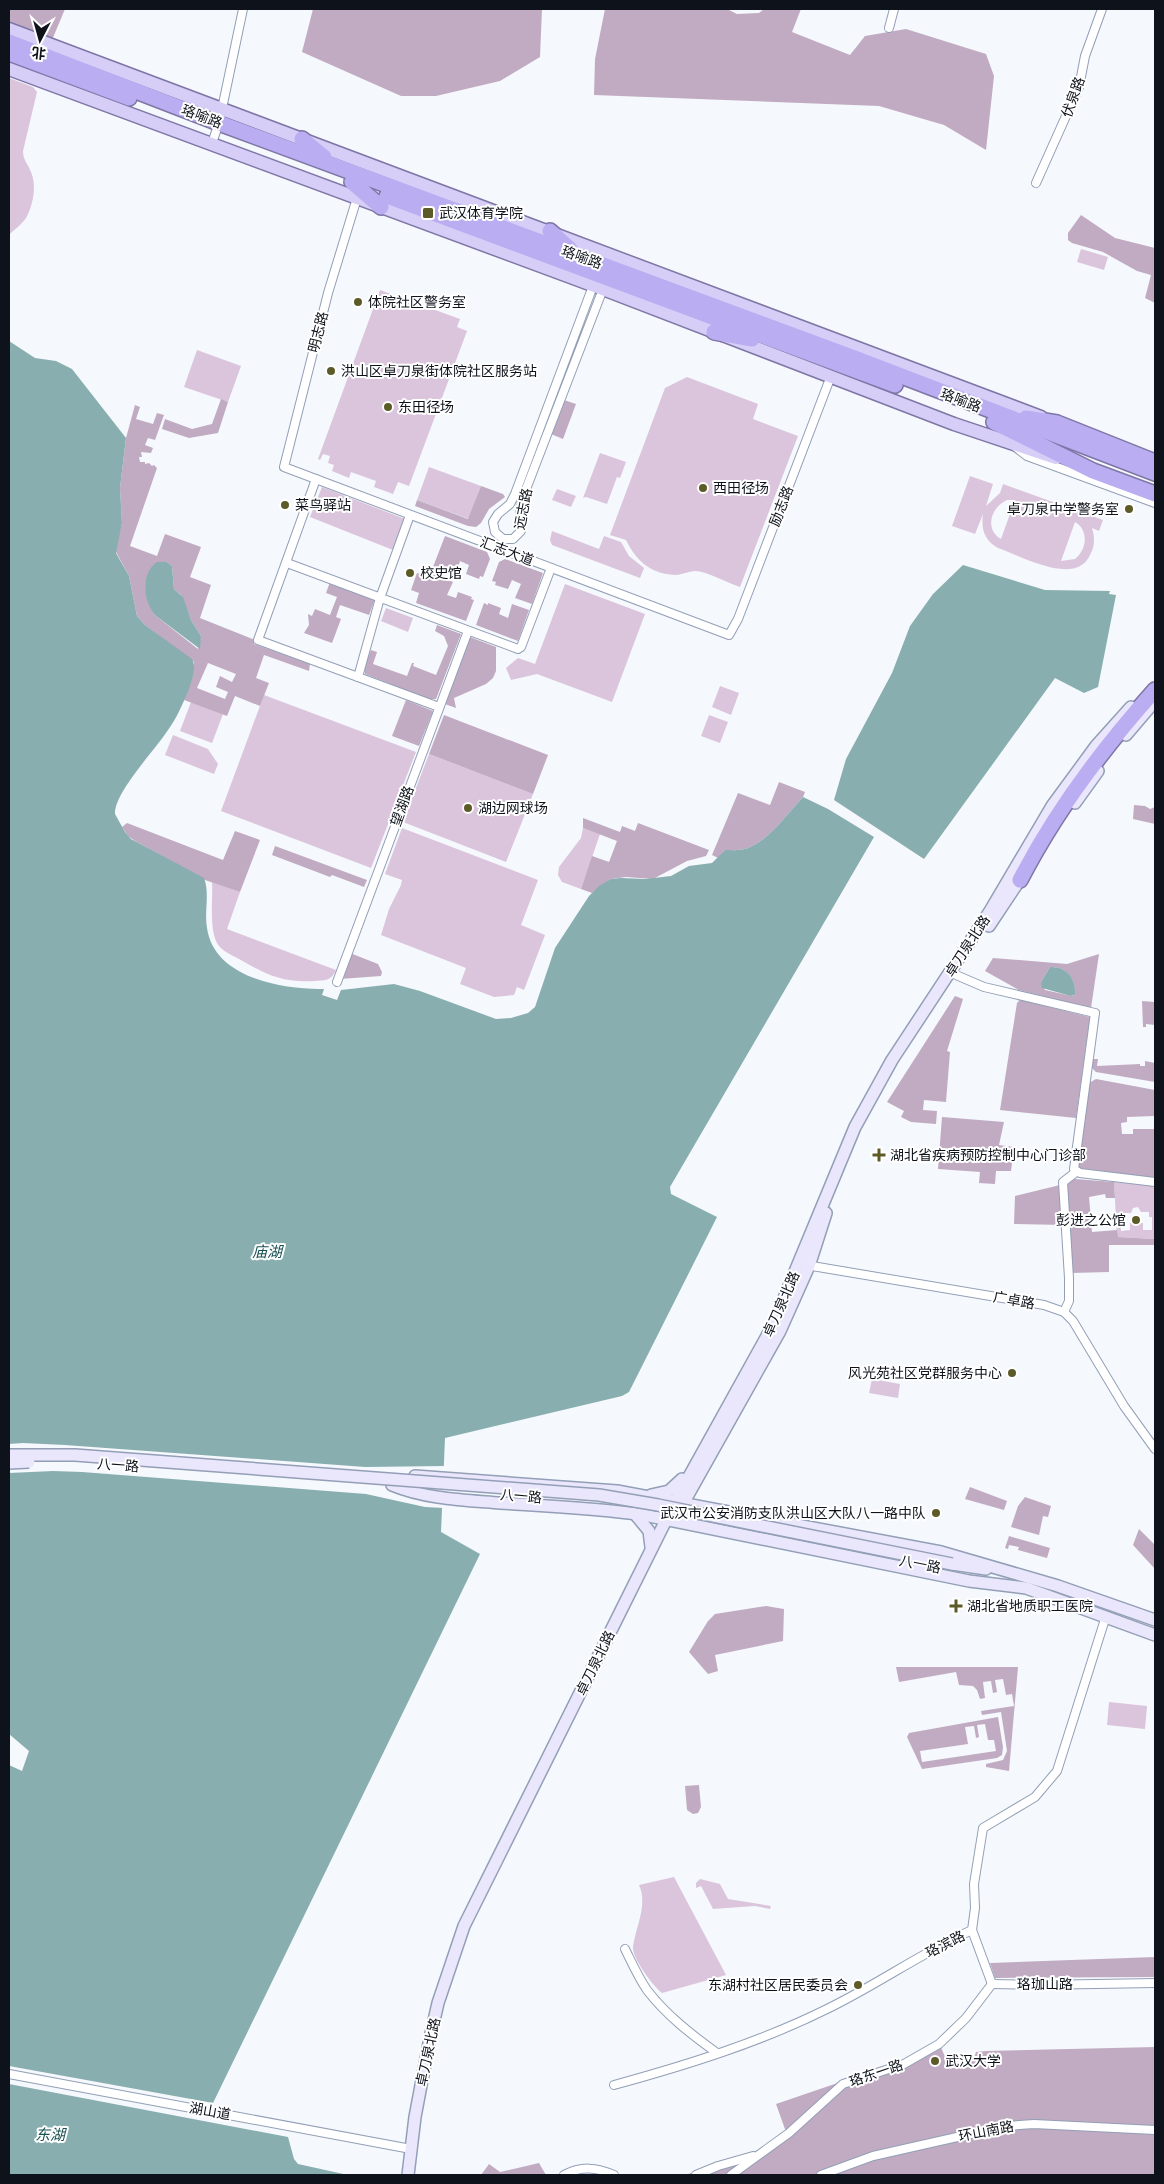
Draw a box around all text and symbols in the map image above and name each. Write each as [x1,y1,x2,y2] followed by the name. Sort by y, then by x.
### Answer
[15,15,65,65] north arrow
[31,43,47,63] text: 北
[1057,74,1089,120] street label: 伏泉路
[179,100,225,132] street label: 珞喻路
[439,204,523,222] place label: 武汉体育学院
[421,206,435,220] marker: 武汉体育学院
[559,241,605,273] street label: 珞喻路
[368,293,466,311] place label: 体院社区警务室
[352,296,364,308] marker: 体院社区警务室
[304,309,332,355] street label: 明志路
[341,362,537,380] place label: 洪山区卓刀泉街体院社区服务站
[325,365,337,377] marker: 洪山区卓刀泉街体院社区服务站
[938,384,984,416] street label: 珞喻路
[398,398,454,416] place label: 东田径场
[382,401,394,413] marker: 东田径场
[713,479,769,497] place label: 西田径场
[697,482,709,494] marker: 西田径场
[765,483,797,529] street label: 励志路
[510,487,536,531] street label: 远志路
[295,496,351,514] place label: 菜鸟驿站
[279,499,291,511] marker: 菜鸟驿站
[1007,500,1119,518] place label: 卓刀泉中学警务室
[1123,503,1135,515] marker: 卓刀泉中学警务室
[478,533,536,569] street label: 汇志大道
[420,564,462,582] place label: 校史馆
[404,567,416,579] marker: 校史馆
[386,783,418,829] street label: 望湖路
[478,799,548,817] place label: 湖边网球场
[462,802,474,814] marker: 湖边网球场
[940,912,994,980] street label: 卓刀泉北路
[890,1146,1086,1164] place label: 湖北省疾病预防控制中心门诊部
[872,1148,886,1162] marker: 湖北省疾病预防控制中心门诊部
[1056,1211,1126,1229] place label: 彭进之公馆
[1130,1214,1142,1226] marker: 彭进之公馆
[252,1242,284,1261] water label: 庙湖
[759,1268,803,1340] street label: 卓刀泉北路
[992,1287,1036,1313] street label: 广卓路
[848,1364,1002,1382] place label: 风光苑社区党群服务中心
[1006,1367,1018,1379] marker: 风光苑社区党群服务中心
[96,1455,140,1475] street label: 八一路
[499,1485,543,1507] street label: 八一路
[660,1504,926,1522] place label: 武汉市公安消防支队洪山区大队八一路中队
[930,1507,942,1519] marker: 武汉市公安消防支队洪山区大队八一路中队
[898,1551,942,1577] street label: 八一路
[967,1597,1093,1615] place label: 湖北省地质职工医院
[949,1599,963,1613] marker: 湖北省地质职工医院
[572,1628,618,1698] street label: 卓刀泉北路
[922,1926,968,1962] street label: 珞滨路
[1017,1975,1073,1993] street label: 珞珈山路
[708,1976,848,1994] place label: 东湖村社区居民委员会
[852,1979,864,1991] marker: 东湖村社区居民委员会
[412,2016,444,2088] street label: 卓刀泉北路
[945,2052,1001,2070] place label: 武汉大学
[847,2055,905,2091] street label: 珞东一路
[929,2055,941,2067] marker: 武汉大学
[188,2098,232,2124] street label: 湖山道
[957,2117,1015,2145] street label: 环山南路
[35,2125,67,2144] water label: 东湖

